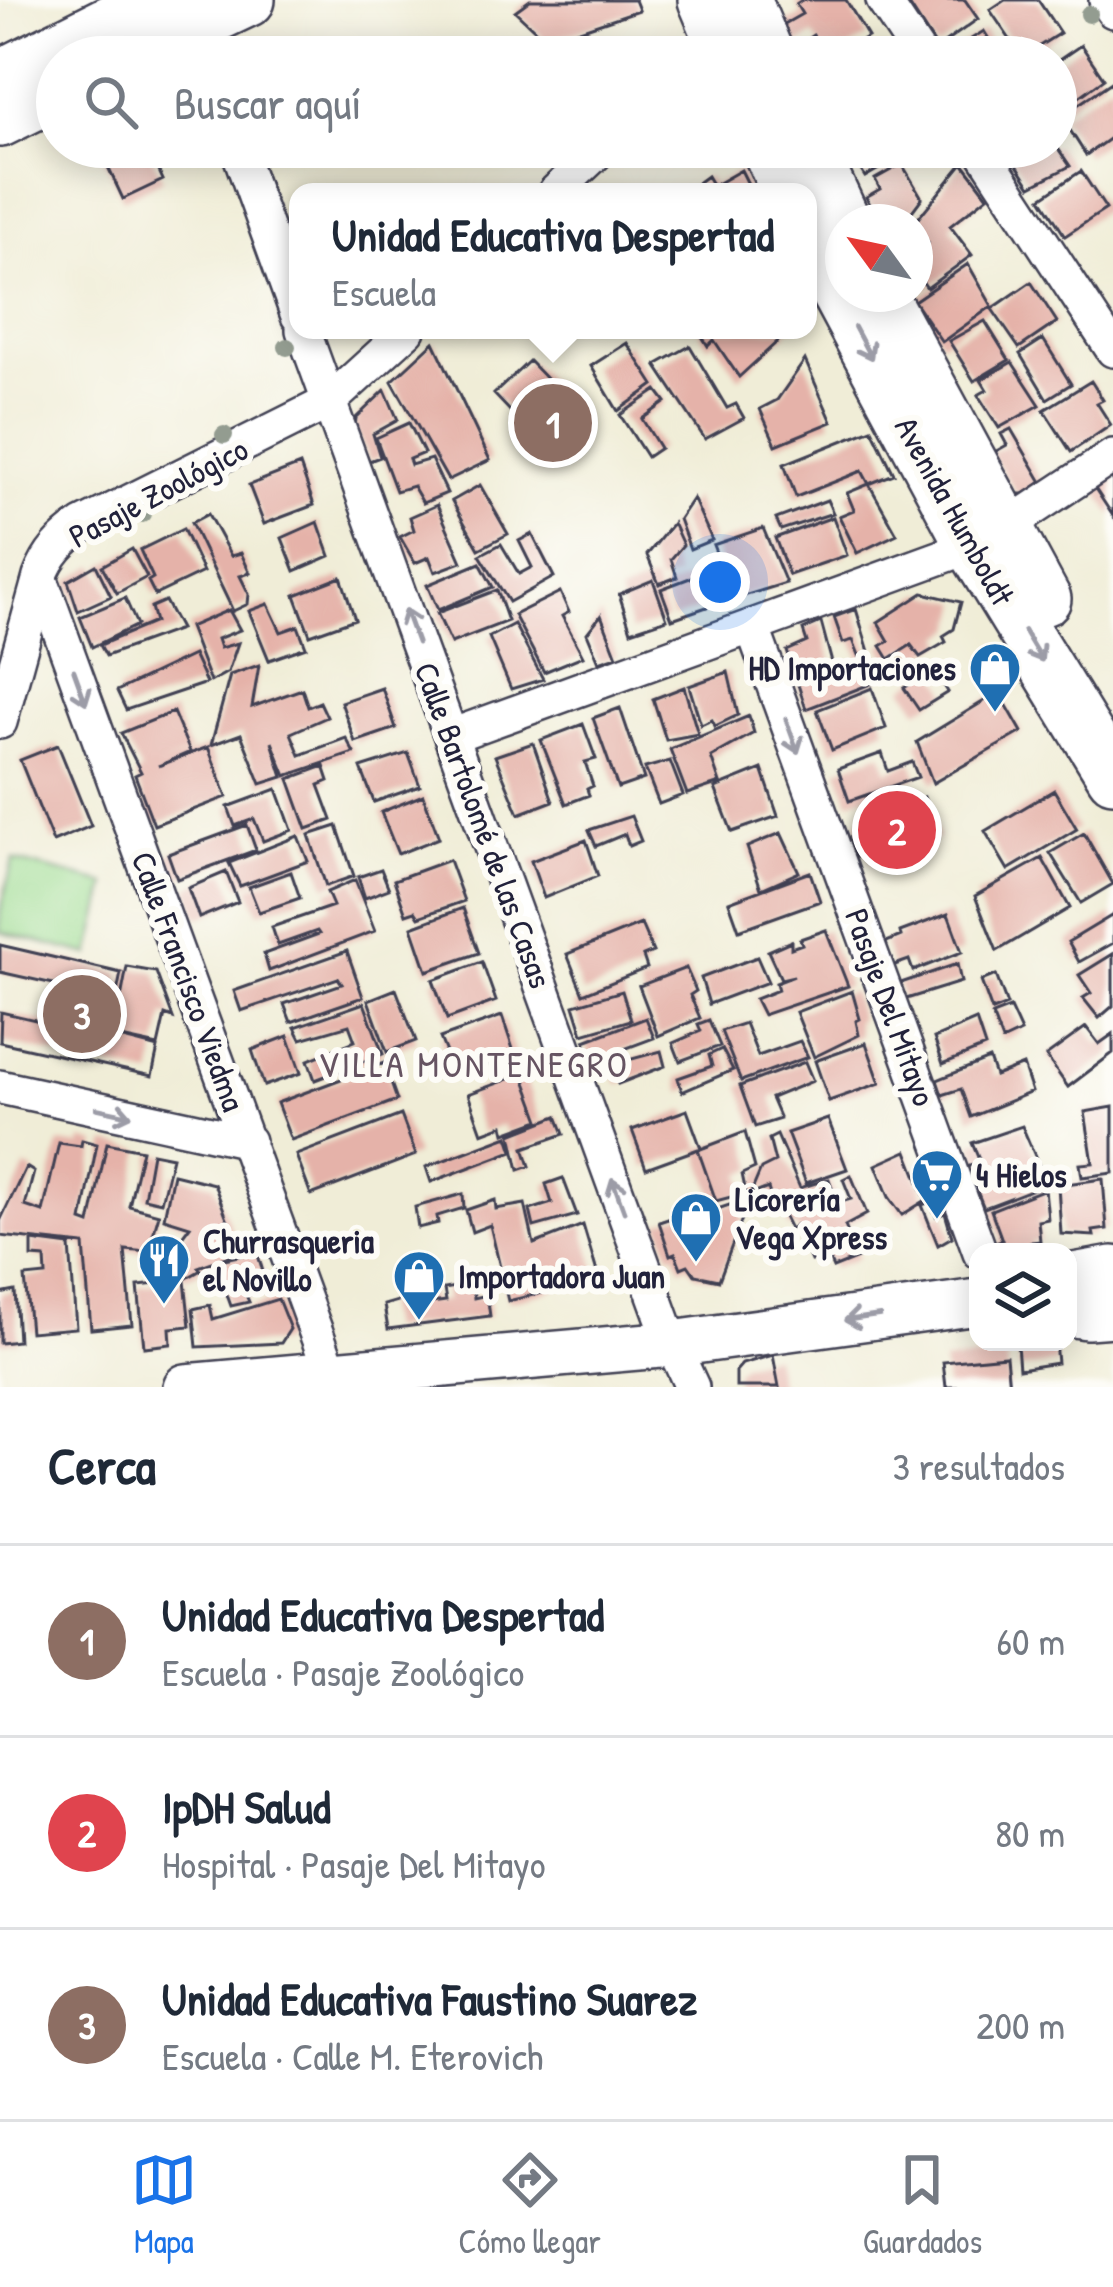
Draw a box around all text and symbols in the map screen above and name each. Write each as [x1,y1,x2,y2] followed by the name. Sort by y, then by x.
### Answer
[36,36,1077,168] search box
[78,69,144,135] icon: search
[174,72,361,133] text: Buscar aquí
[289,183,817,339] popup
[332,204,774,265] text: Unidad Educativa Despertad
[825,204,933,312] north arrow
[332,265,436,318] text: Escuela
[852,325,875,360] one-way arrow
[514,378,592,468] pin: 1
[885,409,1025,614] street label: Avenida Humboldt
[61,426,256,558] street label: Pasaje Zoológico
[690,552,750,612] your location
[399,608,420,645] one-way arrow
[1021,628,1045,663] one-way arrow
[967,640,1023,714] shop icon: HD Importaciones
[748,646,956,692] place label: HD Importaciones
[405,656,563,994] street label: Calle Bartolomé de las Casas
[71,667,92,704] one-way arrow
[783,717,804,754] one-way arrow
[858,785,936,875] pin: 2
[122,845,256,1117] street label: Calle Francisco Viedma
[834,902,947,1112] street label: Pasaje Del Mitayo
[43,969,121,1059] pin: 3
[318,1039,630,1088] district label: VILLA MONTENEGRO
[95,1101,133,1124] one-way arrow
[909,1147,965,1221] supermarket icon: 4 Hielos
[976,1153,1067,1197] place label: 4 Hielos
[606,1177,627,1214] one-way arrow
[735,1177,887,1261] place label: Licorería Vega Xpress
[668,1190,724,1264] shop icon: Licorería Vega Xpress
[203,1219,374,1301] place label: Churrasqueria el Novillo
[136,1232,192,1306] restaurant icon: Churrasqueria el Novillo
[969,1243,1077,1351] map controls
[969,1243,1077,1351] button: layers
[391,1248,447,1322] shop icon: Importadora Juan
[458,1254,665,1300] place label: Importadora Juan
[843,1307,882,1330] one-way arrow
[48,1431,156,1500] text: Cerca
[892,1439,1065,1492] text: 3 resultados
[162,1584,604,1645] text: Unidad Educativa Despertad
[80,1614,94,1667] text: 1
[996,1614,1065,1667] text: 60 m
[162,1645,524,1698] text: Escuela · Pasaje Zoológico
[162,1776,330,1837] text: IpDH Salud
[78,1806,96,1859] text: 2
[995,1806,1065,1859] text: 80 m
[162,1837,546,1890] text: Hospital · Pasaje Del Mitayo
[162,1968,697,2029] text: Unidad Educativa Faustino Suarez
[78,1998,96,2051] text: 3
[976,1998,1065,2051] text: 200 m
[162,2029,543,2082] text: Escuela · Calle M. Eterovich
[131,2147,197,2263] tab: Mapa
[459,2147,601,2263] tab: Cómo llegar
[863,2147,982,2263] tab: Guardados

